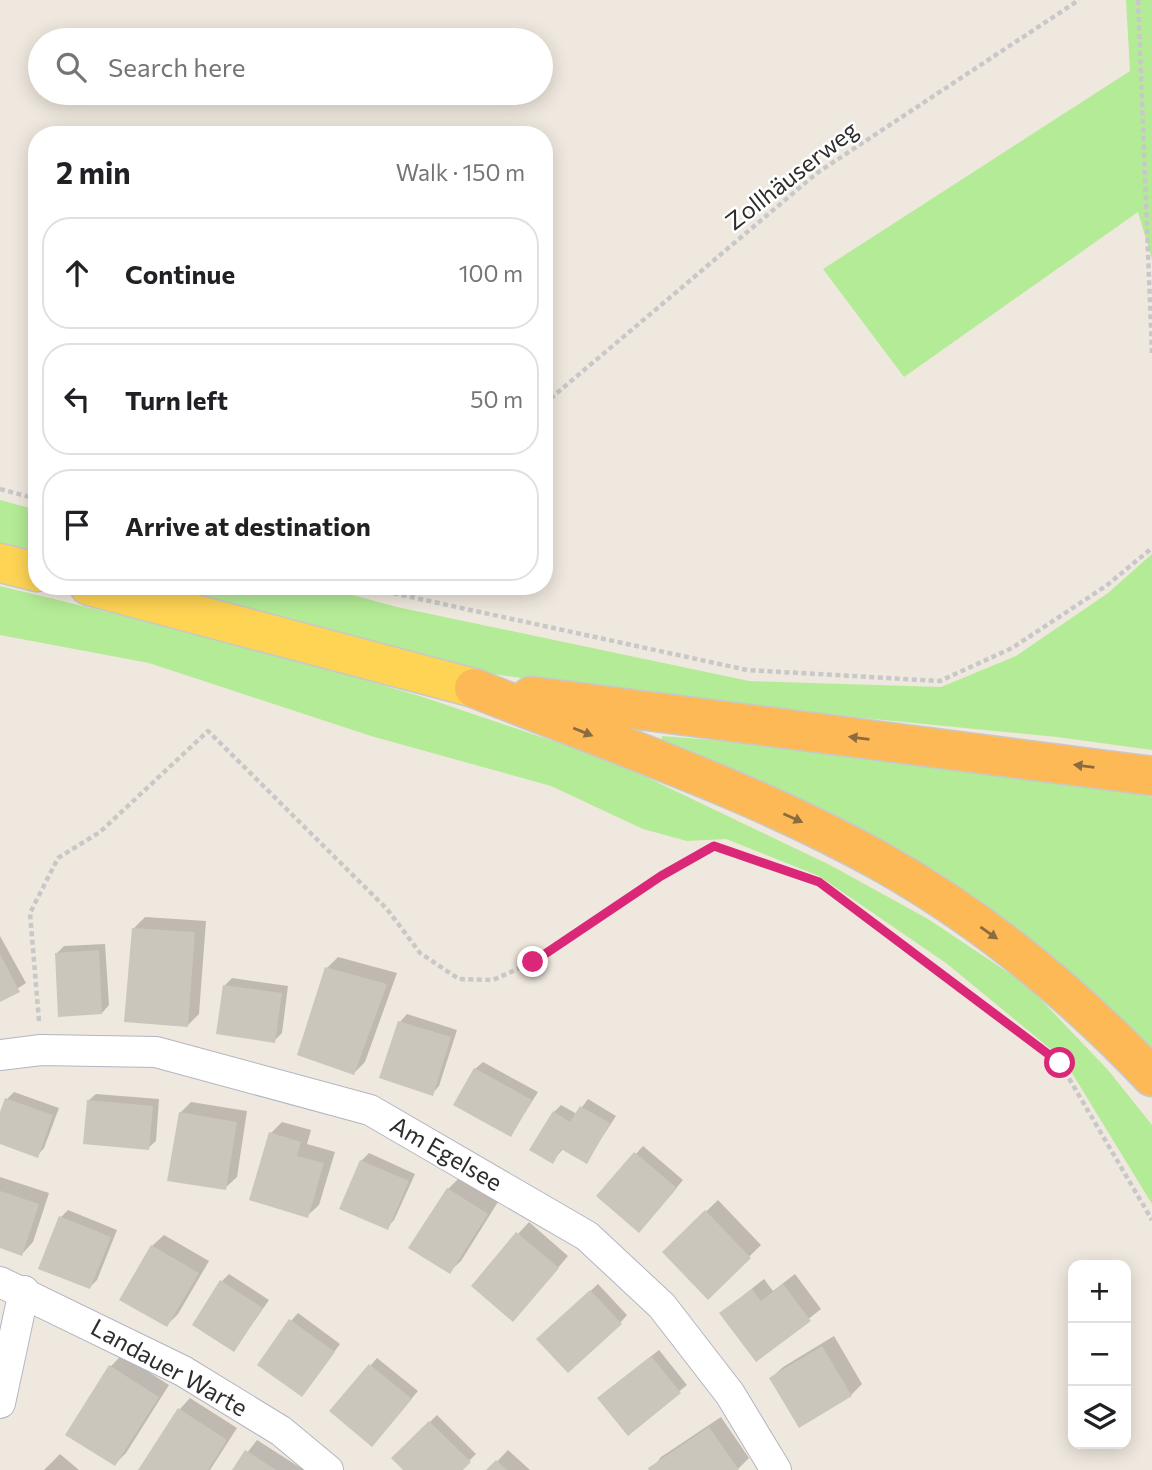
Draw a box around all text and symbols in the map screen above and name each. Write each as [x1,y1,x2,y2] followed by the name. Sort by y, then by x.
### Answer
[28,28,553,105] search box
[52,48,90,86] icon: search
[108,51,246,82] text: Search here
[719,114,863,235] street label: Zollhäuserweg
[56,153,131,190] text: 2 min
[396,158,525,186] text: Walk · 150 m
[58,254,96,292] icon: ahead
[125,258,235,289] text: Continue
[459,259,523,287] text: 100 m
[58,380,96,418] icon: left
[125,384,228,415] text: Turn left
[470,385,523,413] text: 50 m
[58,506,96,544] icon: arrive
[125,510,371,541] text: Arrive at destination
[572,727,593,738] one-way arrow
[848,732,870,743] one-way arrow
[1073,760,1095,771] one-way arrow
[783,812,803,824] one-way arrow
[980,926,998,940] one-way arrow
[517,946,548,977] route end
[1044,1047,1075,1078] route start
[386,1109,508,1196] street label: Am Egelsee
[1068,1260,1131,1449] map controls
[1068,1260,1131,1323] button: +
[86,1312,253,1422] street label: Landauer Warte
[1068,1323,1131,1386] button: −
[1068,1386,1131,1449] button: layers

